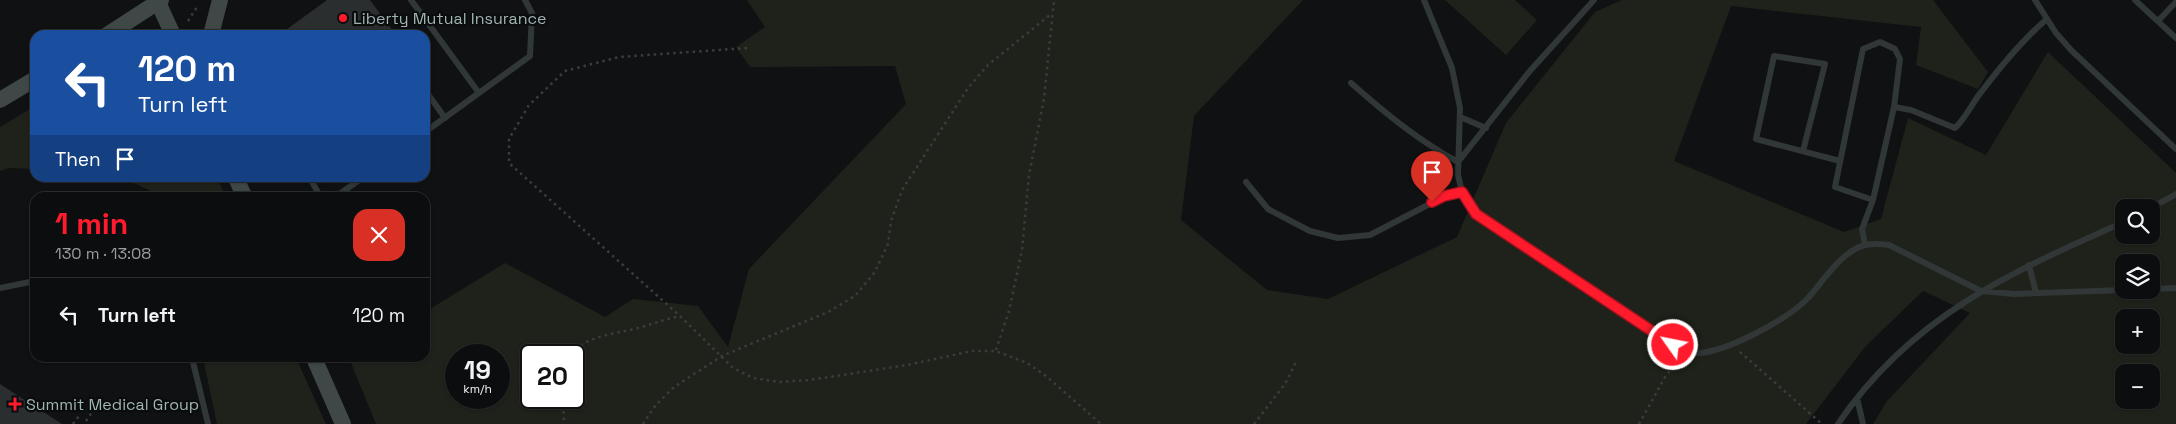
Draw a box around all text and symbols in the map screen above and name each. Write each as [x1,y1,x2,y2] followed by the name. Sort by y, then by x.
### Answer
[353,8,547,29] place label: Liberty Mutual Insurance
[337,12,349,24] marker: Liberty Mutual Insurance
[138,47,236,91] text: 120 m
[55,50,120,115] icon: left
[138,90,228,118] text: Turn left
[111,145,139,173] icon: arrive
[55,147,101,172] text: Then
[1411,151,1453,202] pin
[1418,158,1446,186] icon: arrive
[2115,199,2160,409] map controls
[2115,199,2160,244] button: search
[55,204,128,243] text: 1 min
[353,209,405,261] button: close
[55,243,151,264] text: 130 m · 13:08
[2115,254,2160,299] button: layers
[55,301,83,329] icon: left
[98,303,176,328] text: Turn left
[352,303,405,328] text: 120 m
[2115,309,2160,354] button: +
[1646,318,1698,370] position arrow
[520,344,585,409] speed limit sign: 20
[464,354,491,386] text: 19
[2115,364,2160,409] button: −
[463,381,492,397] text: km/h
[26,394,199,415] place label: Summit Medical Group
[8,397,22,411] marker: Summit Medical Group

